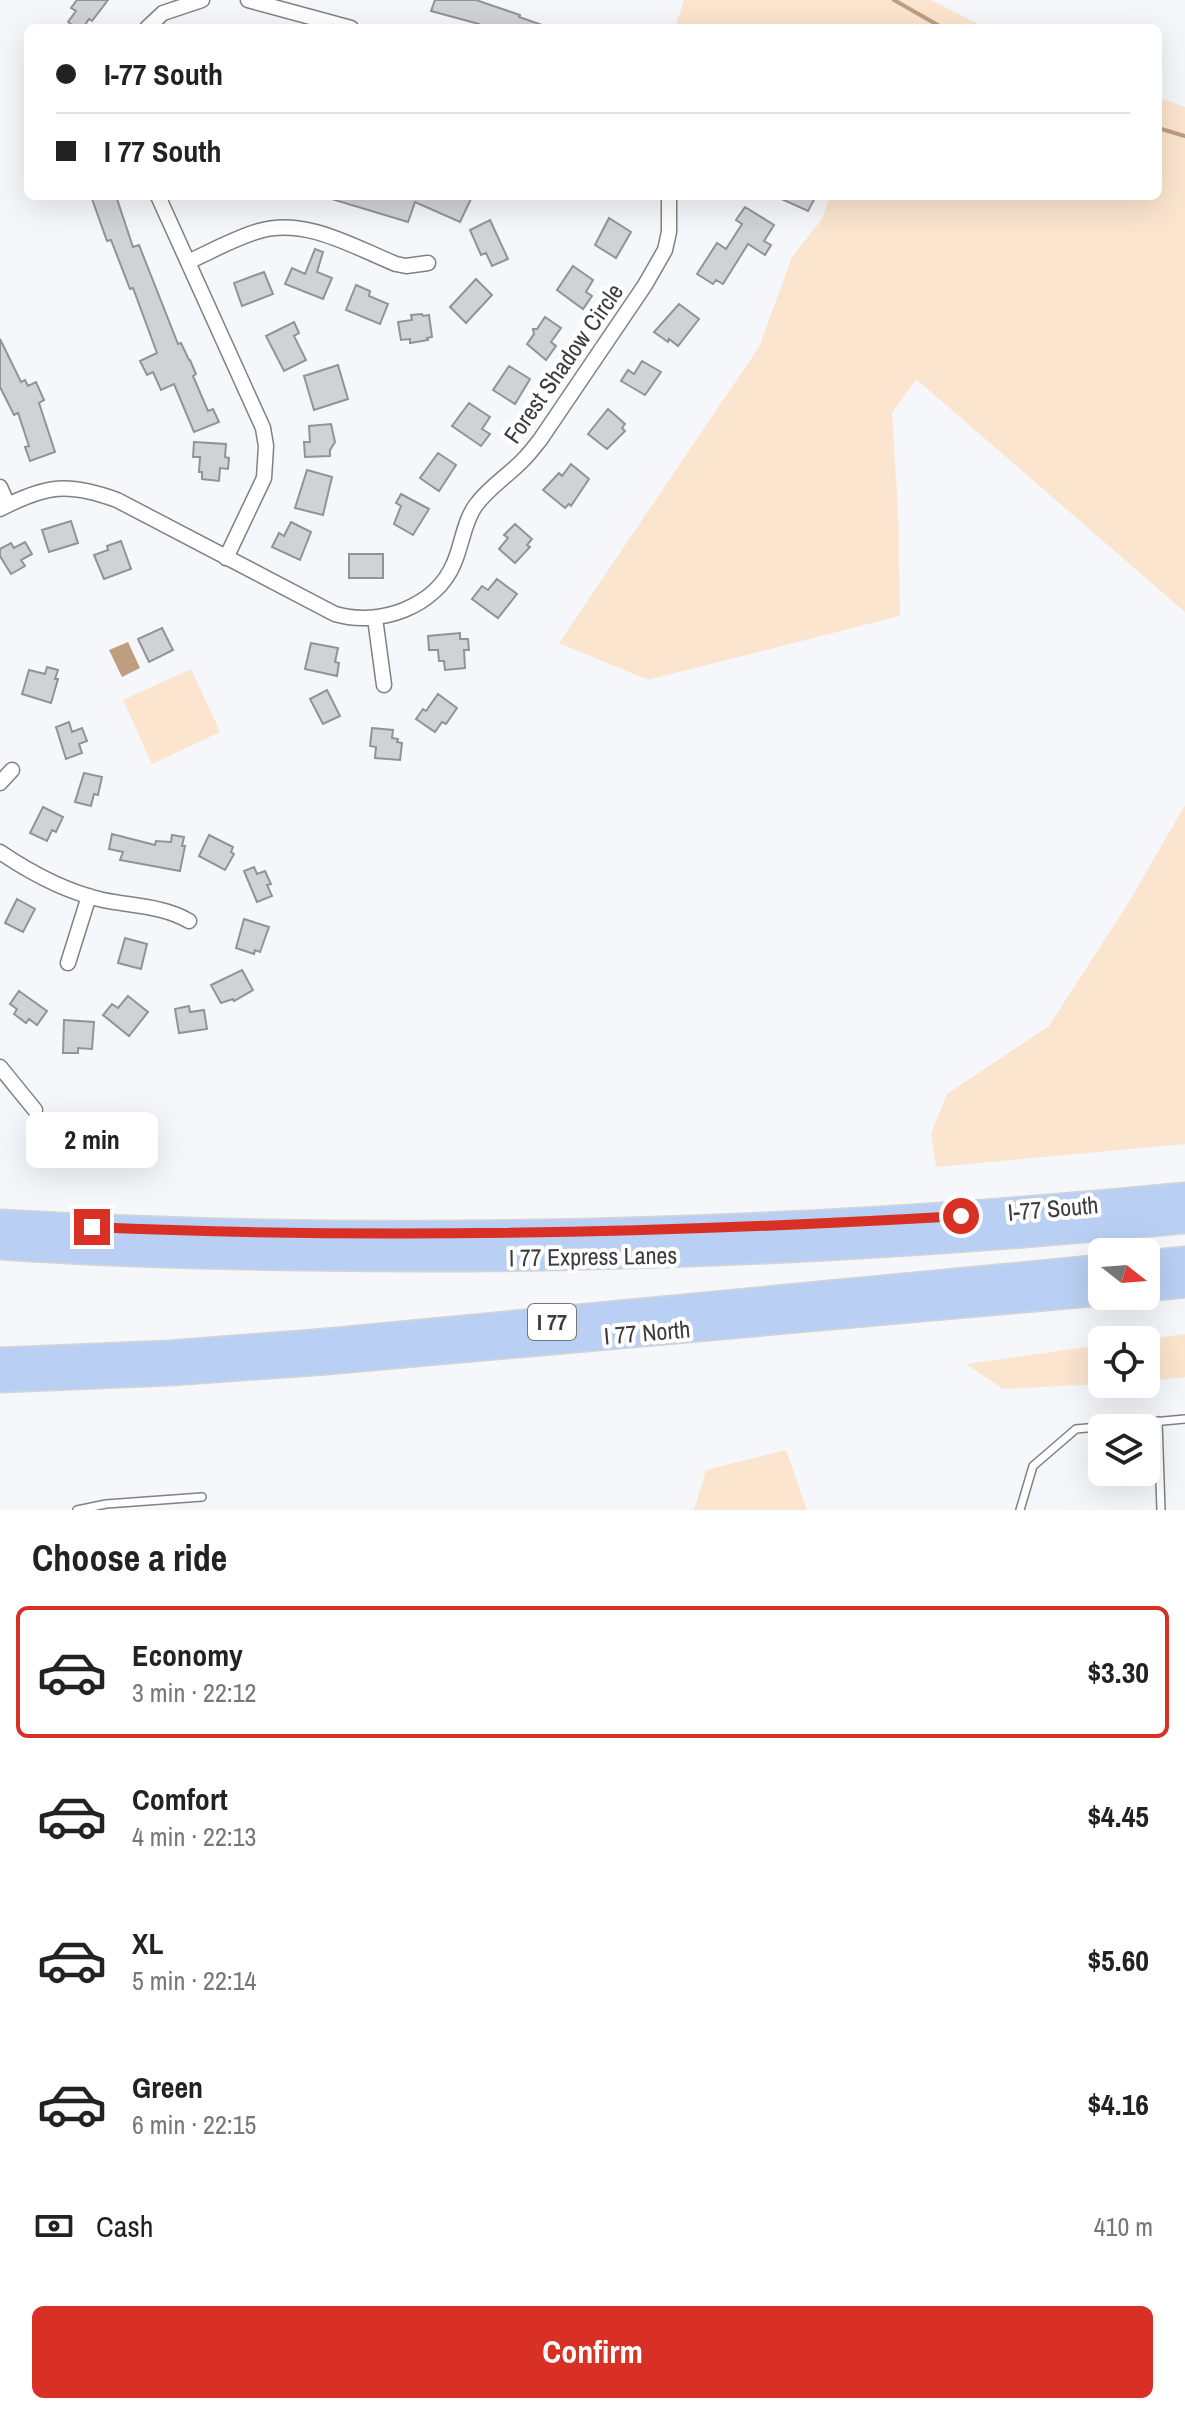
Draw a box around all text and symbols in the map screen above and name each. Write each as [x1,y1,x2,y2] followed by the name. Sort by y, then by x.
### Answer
[104,54,223,94] text: I-77 South
[104,131,222,171] text: I 77 South
[496,277,630,449] street label: Forest Shadow Circle
[26,1111,158,1167] callout: 2 min
[64,1122,120,1157] text: 2 min
[1006,1188,1100,1228] street label: I-77 South
[943,1198,979,1234] route start
[74,1209,110,1245] route end
[1088,1238,1160,1310] north arrow
[1088,1238,1160,1486] map controls
[508,1239,678,1273] street label: I 77 Express Lanes
[528,1304,576,1340] road number: I 77
[603,1312,691,1352] street label: I 77 North
[1088,1326,1160,1398] button: locate
[1088,1414,1160,1486] button: layers
[32,1534,227,1582] text: Choose a ride
[132,1635,243,1675] text: Economy
[36,1636,108,1708] icon: car
[1087,1652,1149,1692] text: $3.30
[132,1675,256,1710] text: 3 min · 22:12
[132,1779,228,1819] text: Comfort
[36,1780,108,1852] icon: car
[1087,1796,1149,1836] text: $4.45
[132,1819,256,1854] text: 4 min · 22:13
[132,1923,163,1963] text: XL
[36,1924,108,1996] icon: car
[1087,1940,1149,1980] text: $5.60
[132,1963,256,1998] text: 5 min · 22:14
[132,2067,203,2107] text: Green
[36,2068,108,2140] icon: car
[1087,2084,1149,2124] text: $4.16
[132,2107,256,2142] text: 6 min · 22:15
[32,2204,76,2248] icon: cash
[96,2206,153,2246] text: Cash
[1094,2209,1153,2244] text: 410 m
[32,2306,1153,2398] button: Confirm

